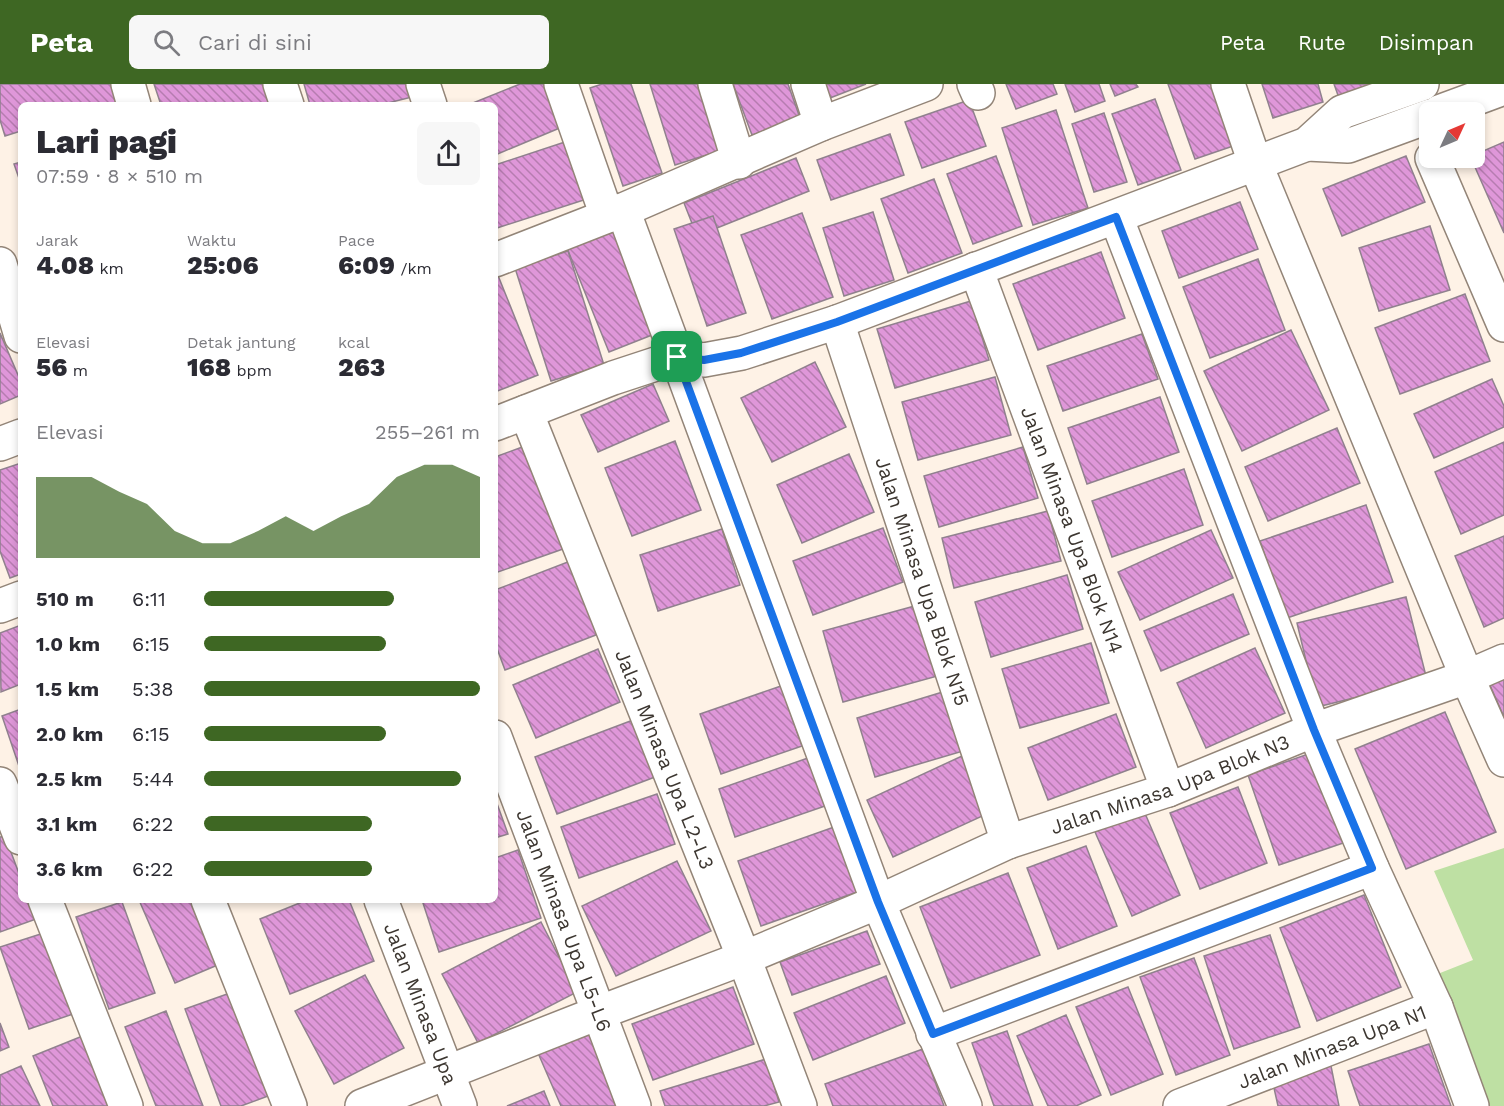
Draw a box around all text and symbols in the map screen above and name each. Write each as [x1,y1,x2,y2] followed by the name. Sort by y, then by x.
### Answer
[129,15,549,69] search box
[30,26,93,59] text: Peta
[150,26,183,59] icon: search
[198,30,312,55] text: Cari di sini
[1220,30,1265,55] text: Peta
[1298,30,1346,55] text: Rute
[1379,30,1474,55] text: Disimpan
[1419,102,1485,168] north arrow
[1419,102,1485,168] map controls
[36,122,177,161] text: Lari pagi
[417,122,480,185] button: share
[36,164,203,188] text: 07:59 · 8 × 510 m
[36,231,78,250] text: Jarak
[187,231,236,250] text: Waktu
[338,231,375,250] text: Pace
[36,250,94,280] text: 4.08
[187,250,259,280] text: 25:06
[338,250,395,280] text: 6:09
[94,259,124,278] text: km
[395,259,432,278] text: /km
[651,331,702,382] pin
[36,333,90,352] text: Elevasi
[187,333,296,352] text: Detak jantung
[338,333,370,352] text: kcal
[660,340,693,373] icon: arrive
[36,352,67,382] text: 56
[187,352,231,382] text: 168
[338,352,385,382] text: 263
[67,361,88,380] text: m
[231,361,272,380] text: bpm
[1016,403,1129,657] street label: Jalan Minasa Upa Blok N14
[36,420,103,444] text: Elevasi
[375,420,480,444] text: 255–261 m
[870,454,974,709] street label: Jalan Minasa Upa Blok N15
[36,587,94,611] text: 510 m
[132,587,166,611] text: 6:11
[36,632,100,656] text: 1.0 km
[132,632,170,656] text: 6:15
[610,646,719,873] street label: Jalan Minasa Upa L2-L3
[36,677,99,701] text: 1.5 km
[132,677,174,701] text: 5:38
[36,722,103,746] text: 2.0 km
[132,722,170,746] text: 6:15
[1048,729,1293,839] street label: Jalan Minasa Upa Blok N3
[36,767,102,791] text: 2.5 km
[132,767,174,791] text: 5:44
[511,806,617,1035] street label: Jalan Minasa Upa L5-L6
[36,812,97,836] text: 3.1 km
[132,812,173,836] text: 6:22
[36,857,103,881] text: 3.6 km
[132,857,173,881] text: 6:22
[379,919,463,1088] street label: Jalan Minasa Upa
[1234,1000,1430,1094] street label: Jalan Minasa Upa N1

